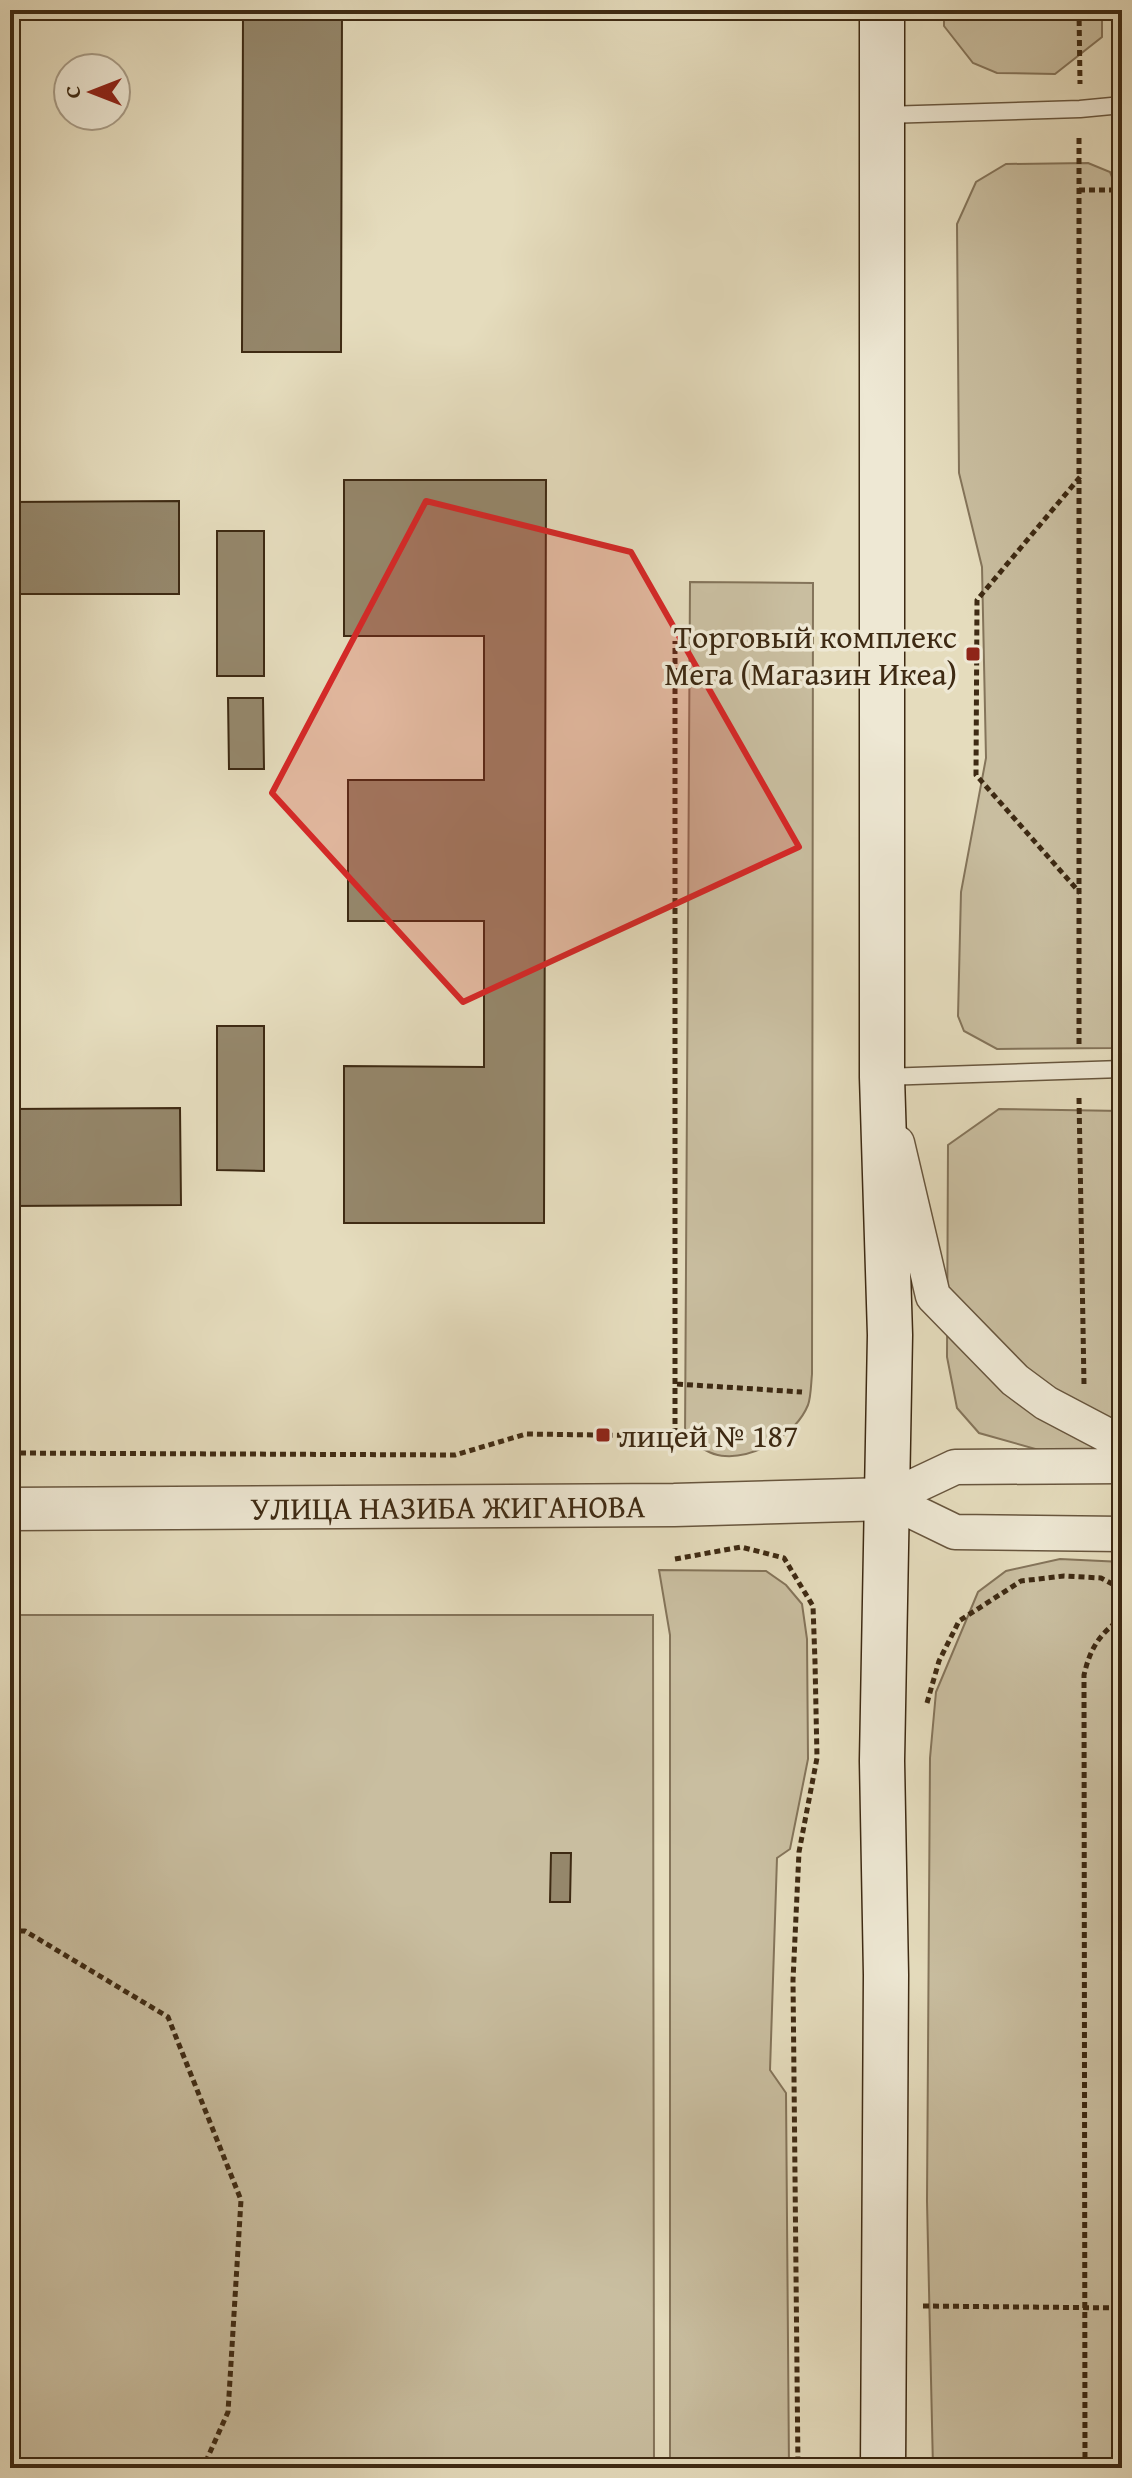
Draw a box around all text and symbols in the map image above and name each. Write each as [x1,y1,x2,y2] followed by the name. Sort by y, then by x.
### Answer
[52,52,132,132] north arrow
[56,86,88,98] text: С
[664,613,957,697] place label: Торговый комплекс Мега (Магазин Икеа)
[964,645,982,663] marker: Торговый комплекс Мега (Магазин Икеа)
[619,1412,798,1459] place label: лицей № 187
[594,1426,612,1444] marker: лицей № 187
[250,1482,646,1531] street label: УЛИЦА НАЗИБА ЖИГАНОВА

